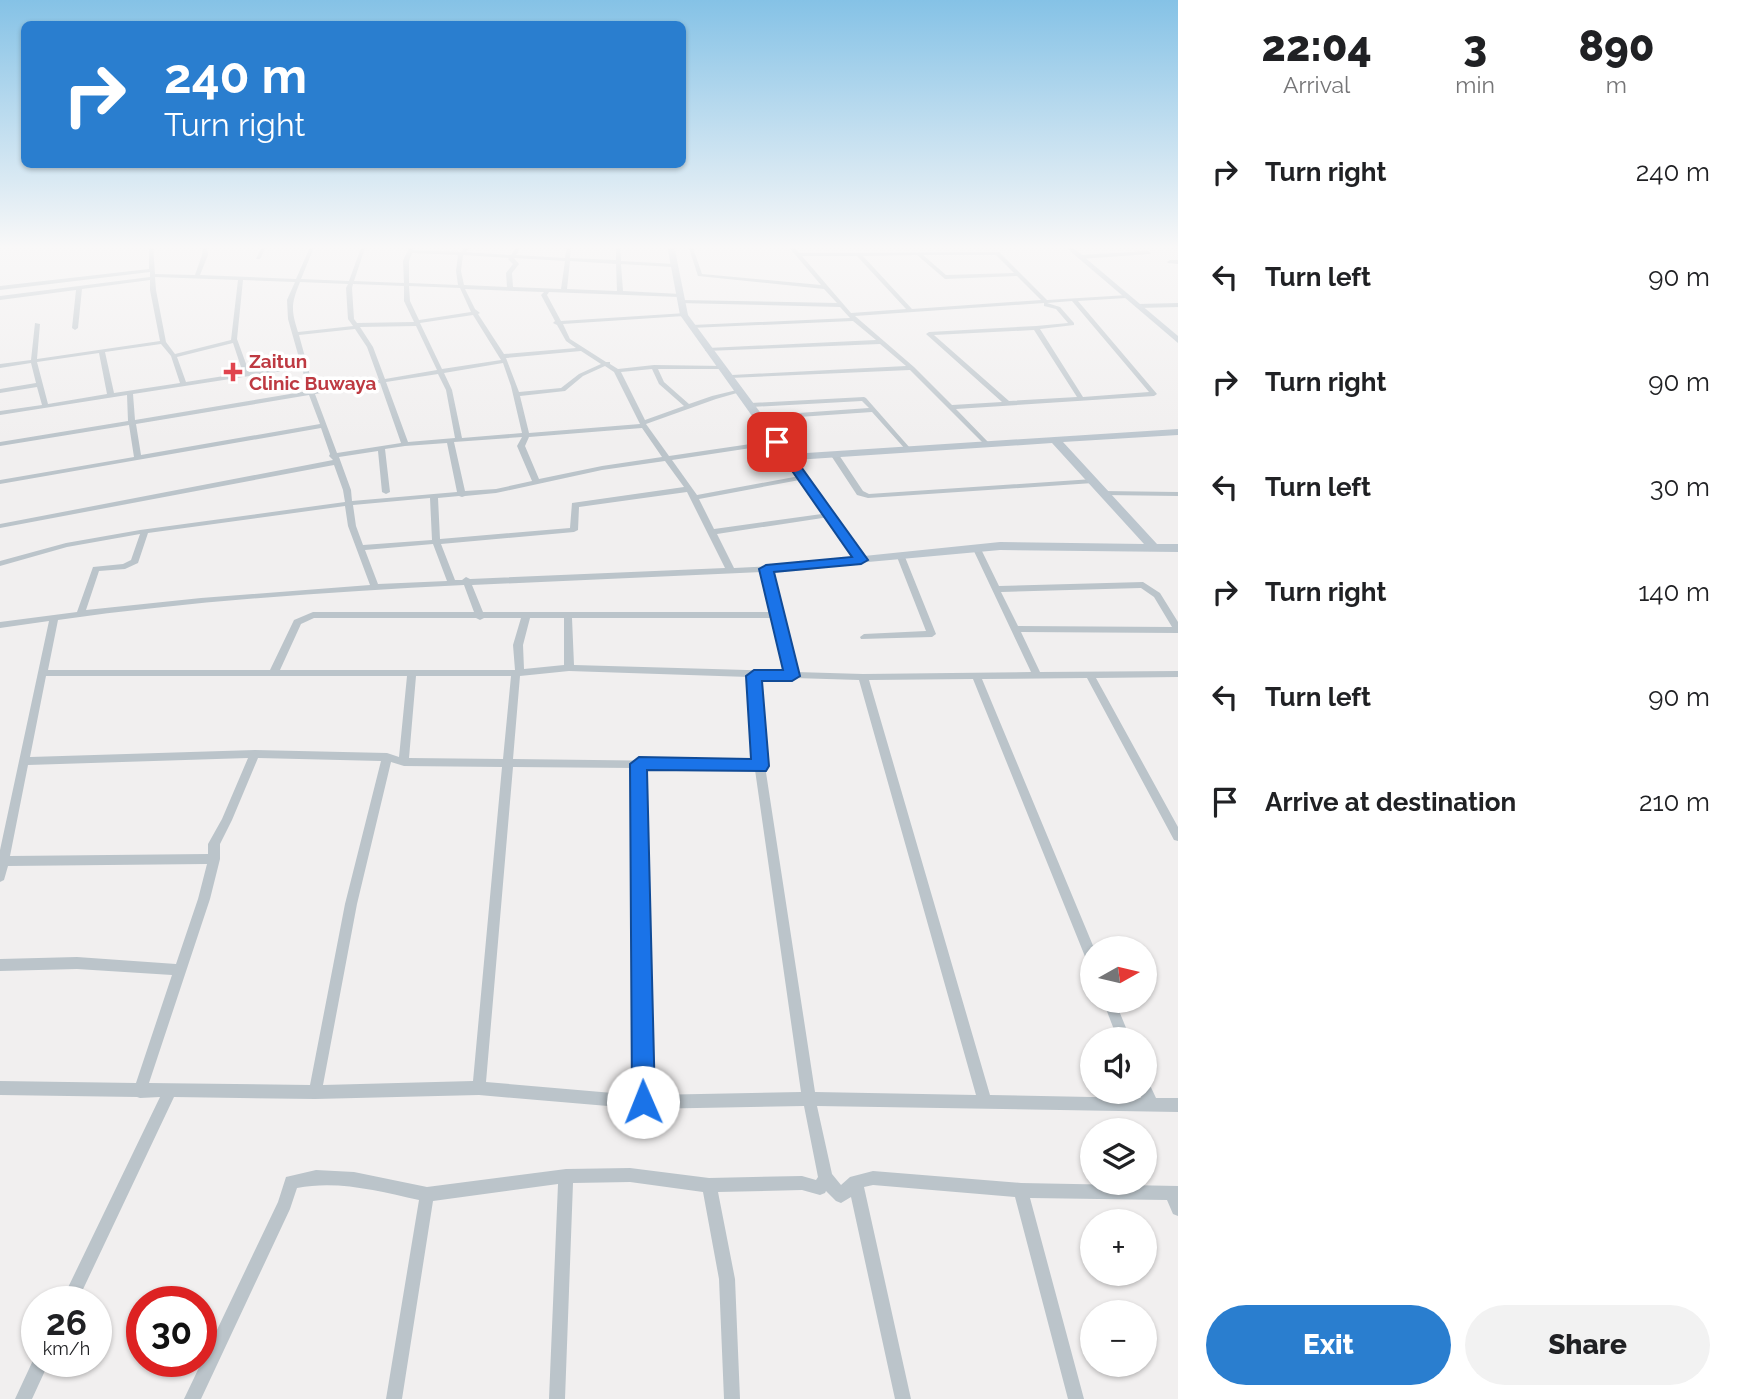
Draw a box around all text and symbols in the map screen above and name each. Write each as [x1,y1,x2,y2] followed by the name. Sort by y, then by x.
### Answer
[1262,22,1372,71] text: 22:04
[1463,22,1487,71] text: 3
[1578,22,1654,71] text: 890
[164,47,307,104] text: 240 m
[49,49,140,140] icon: right
[1283,71,1350,98] text: Arrival
[1455,71,1495,98] text: min
[1606,71,1627,98] text: m
[164,106,305,143] text: Turn right
[1206,153,1244,191] icon: right
[1265,157,1386,187] text: Turn right
[1636,157,1710,187] text: 240 m
[1206,258,1244,296] icon: left
[1265,262,1371,292] text: Turn left
[1648,262,1710,292] text: 90 m
[249,350,376,394] place label: Zaitun Clinic Buwaya
[223,362,243,382] marker: Zaitun Clinic Buwaya
[1206,363,1244,401] icon: right
[1265,367,1386,397] text: Turn right
[1648,367,1710,397] text: 90 m
[747,412,807,472] pin
[758,423,796,461] icon: arrive
[1206,468,1244,506] icon: left
[1265,472,1371,502] text: Turn left
[1650,472,1710,502] text: 30 m
[1206,573,1244,611] icon: right
[1265,577,1386,607] text: Turn right
[1638,577,1710,607] text: 140 m
[1206,678,1244,716] icon: left
[1265,682,1371,712] text: Turn left
[1648,682,1710,712] text: 90 m
[1206,783,1244,821] icon: arrive
[1265,787,1516,817] text: Arrive at destination
[1639,787,1710,817] text: 210 m
[1080,936,1157,1013] north arrow
[1080,936,1157,1377] map controls
[1080,1027,1157,1104] button: sound
[606,1065,680,1139] position arrow
[1080,1118,1157,1195] button: layers
[1080,1209,1157,1286] button: +
[126,1286,217,1377] speed limit sign: 30
[1080,1300,1157,1377] button: −
[46,1302,87,1343] text: 26
[1206,1305,1451,1385] button: Exit
[1465,1305,1710,1385] button: Share
[43,1338,90,1359] text: km/h

